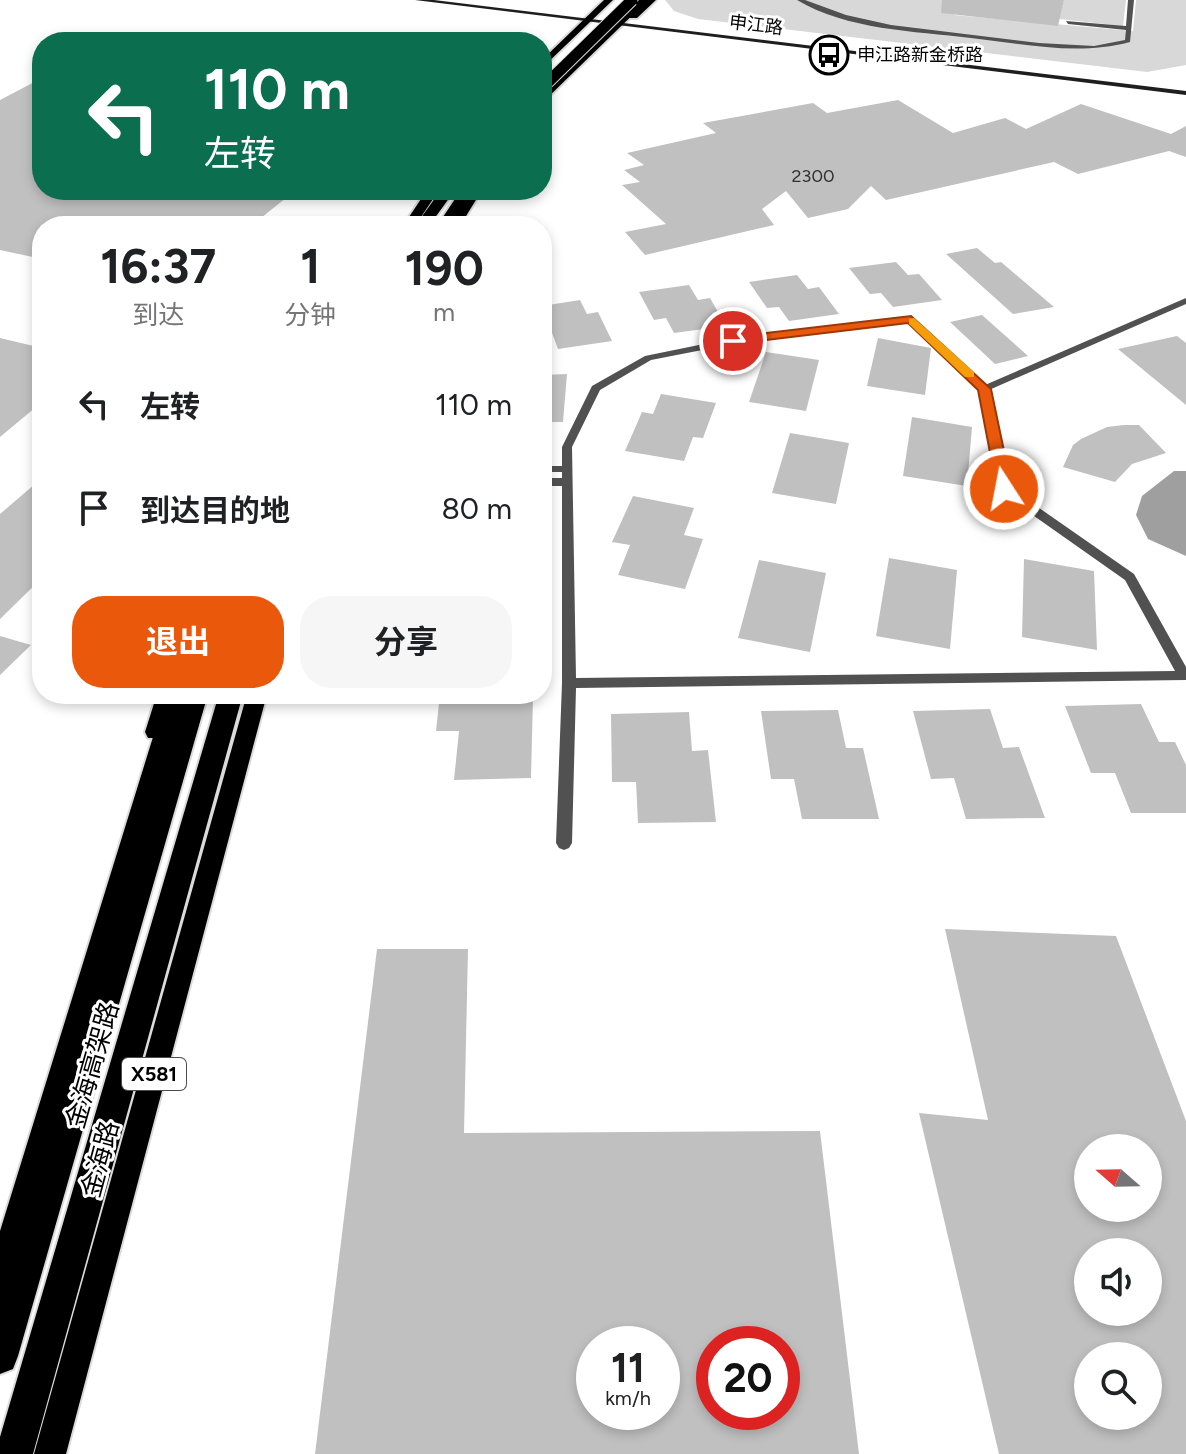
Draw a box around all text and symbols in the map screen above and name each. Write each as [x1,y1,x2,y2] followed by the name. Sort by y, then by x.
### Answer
[728,11,784,39] street label: 申江路
[808,34,850,76] bus stop icon: 申江路新金桥路
[857,44,983,66] place label: 申江路新金桥路
[204,56,350,123] text: 110 m
[72,64,176,168] icon: left
[204,132,276,175] text: 左转
[792,165,834,187] house number: 2300
[100,237,216,295] text: 16:37
[300,237,320,295] text: 1
[405,239,484,297] text: 190
[433,296,455,328] text: m
[132,299,184,331] text: 到达
[284,299,336,331] text: 分钟
[699,307,767,375] pin
[711,319,755,363] icon: arrive
[72,382,116,426] icon: left
[435,386,512,423] text: 110 m
[140,388,200,425] text: 左转
[962,447,1046,531] position arrow
[72,486,116,530] icon: arrive
[441,490,512,527] text: 80 m
[140,492,290,529] text: 到达目的地
[72,596,284,688] button: 退出
[300,596,512,688] button: 分享
[59,998,125,1132] street label: 金海高架路
[122,1058,186,1090] road number: X581
[74,1117,126,1201] street label: 金海路
[1074,1134,1162,1222] north arrow
[1074,1134,1162,1430] map controls
[1074,1238,1162,1326] button: sound
[696,1326,800,1430] speed limit sign: 20
[1074,1342,1162,1430] button: search
[611,1344,645,1392] text: 11
[605,1386,651,1410] text: km/h

